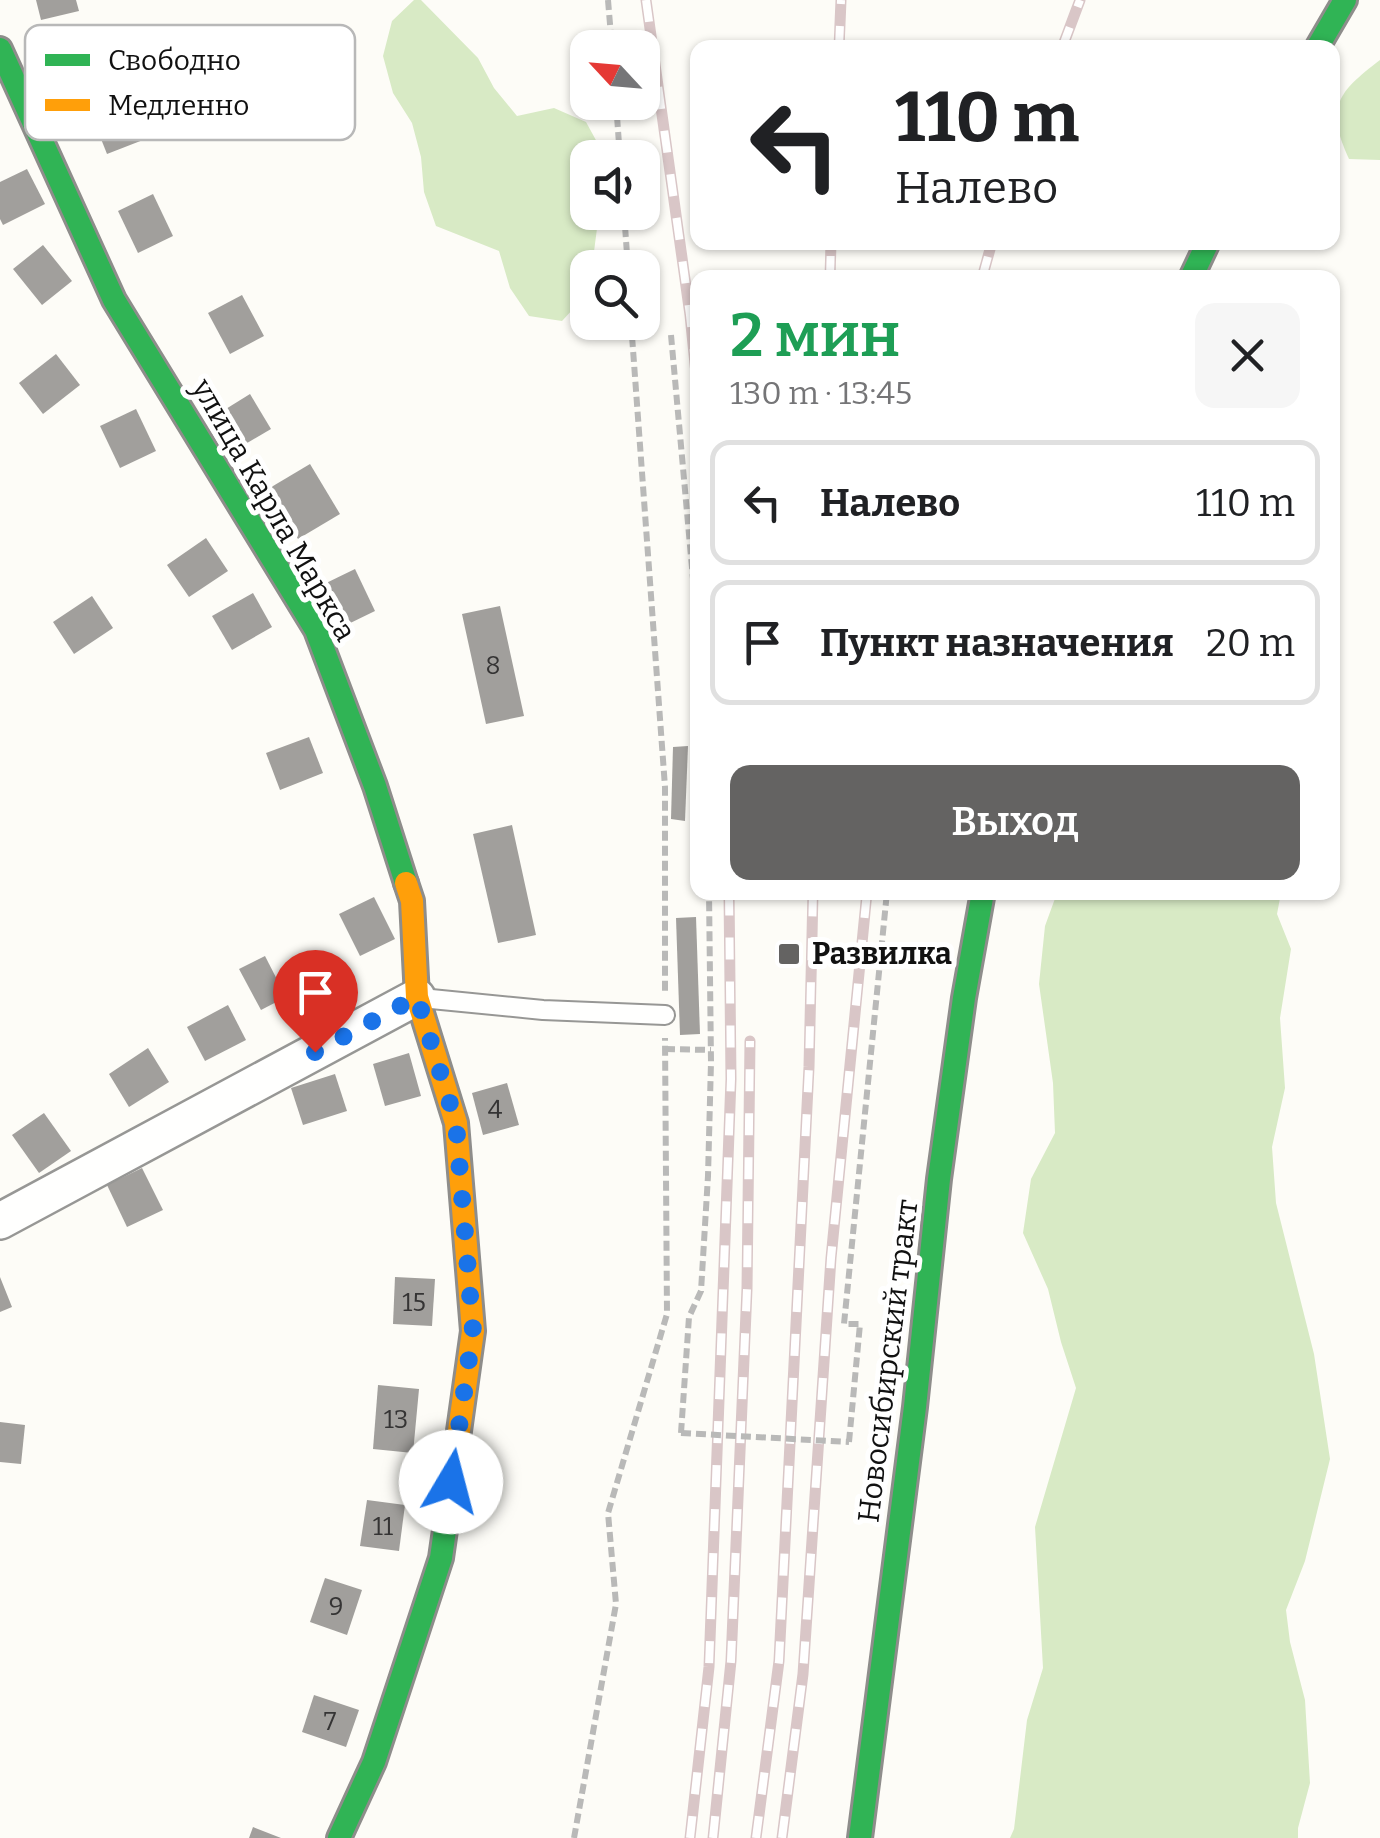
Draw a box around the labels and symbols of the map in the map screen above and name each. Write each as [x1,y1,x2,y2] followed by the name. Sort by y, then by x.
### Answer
[25,25,355,140] legend
[570,30,660,120] north arrow
[108,44,241,77] text: Свободно
[108,89,249,122] text: Медленно
[184,372,364,648] street label: улица Карла Маркса
[485,651,501,681] house number: 8
[812,936,952,972] place label: Развилка
[776,941,802,967] marker: Развилка
[273,950,358,1053] pin
[488,1095,503,1125] house number: 4
[850,1198,926,1524] street label: Новосибирский тракт
[402,1288,426,1318] house number: 15
[384,1405,408,1435] house number: 13
[399,1430,503,1534] position arrow
[373,1512,393,1542] house number: 11
[329,1592,343,1622] house number: 9
[324,1707,337,1737] house number: 7

